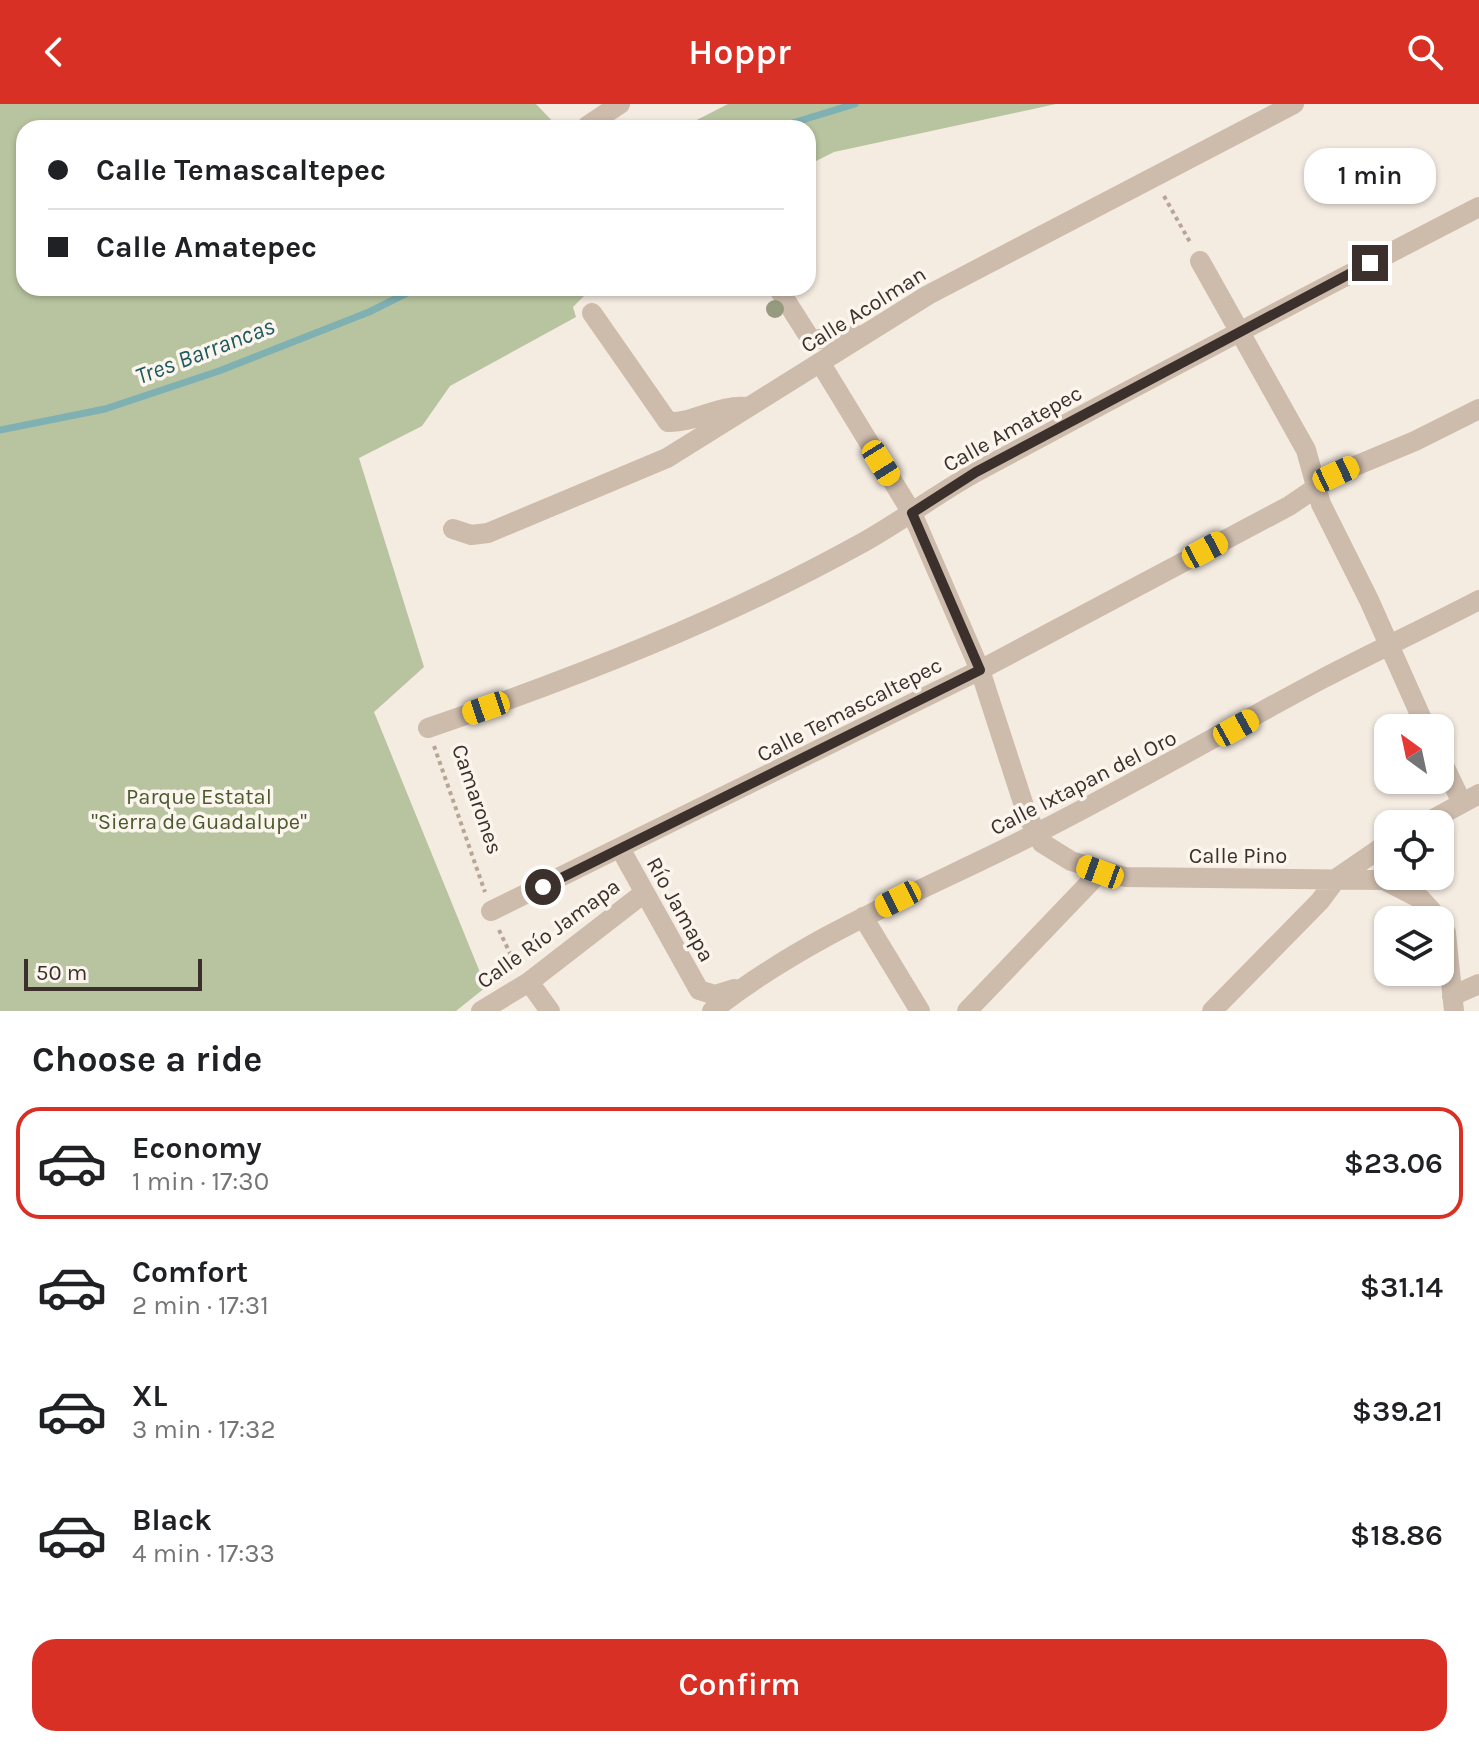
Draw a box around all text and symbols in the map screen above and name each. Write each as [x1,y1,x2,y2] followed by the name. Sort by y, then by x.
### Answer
[32,30,76,74] icon: back
[1403,30,1447,74] icon: search
[688,31,791,73] text: Hoppr
[1304,147,1436,203] callout: 1 min
[96,152,386,188] text: Calle Temascaltepec
[1338,160,1402,191] text: 1 min
[96,229,317,265] text: Calle Amatepec
[1352,245,1388,281] route end
[796,261,931,359] street label: Calle Acolman
[131,312,279,390] water label: Tres Barrancas
[938,380,1087,478] street label: Calle Amatepec
[858,436,904,490] car
[1309,453,1363,495] car
[1178,528,1232,572] car
[753,652,946,768] street label: Calle Temascaltepec
[459,689,513,727] car
[1209,706,1263,750] car
[1374,714,1454,794] north arrow
[1374,714,1454,986] map controls
[986,725,1181,841] street label: Calle Ixtapan del Oro
[446,741,508,858] street label: Camarones
[91,784,307,835] park label: Parque Estatal "Sierra de Guadalupe"
[1374,810,1454,890] button: locate
[1189,843,1287,869] street label: Calle Pino
[641,852,720,966] street label: Río Jamapa
[1073,853,1127,891] car
[525,869,561,905] route start
[472,873,625,994] street label: Calle Río Jamapa
[871,877,925,921] car
[1374,906,1454,986] button: layers
[24,955,202,991] scale bar
[36,960,87,986] text: 50 m
[32,1038,262,1080] text: Choose a ride
[36,1127,108,1199] icon: car
[132,1130,262,1166] text: Economy
[1344,1145,1443,1181] text: $23.06
[132,1166,269,1197] text: 1 min · 17:30
[36,1251,108,1323] icon: car
[132,1254,248,1290] text: Comfort
[1360,1269,1443,1305] text: $31.14
[132,1290,269,1321] text: 2 min · 17:31
[36,1375,108,1447] icon: car
[132,1378,167,1414] text: XL
[1352,1393,1443,1429] text: $39.21
[132,1414,276,1445] text: 3 min · 17:32
[36,1499,108,1571] icon: car
[132,1502,212,1538] text: Black
[1350,1517,1443,1553] text: $18.86
[132,1538,275,1569] text: 4 min · 17:33
[32,1639,1447,1731] button: Confirm

